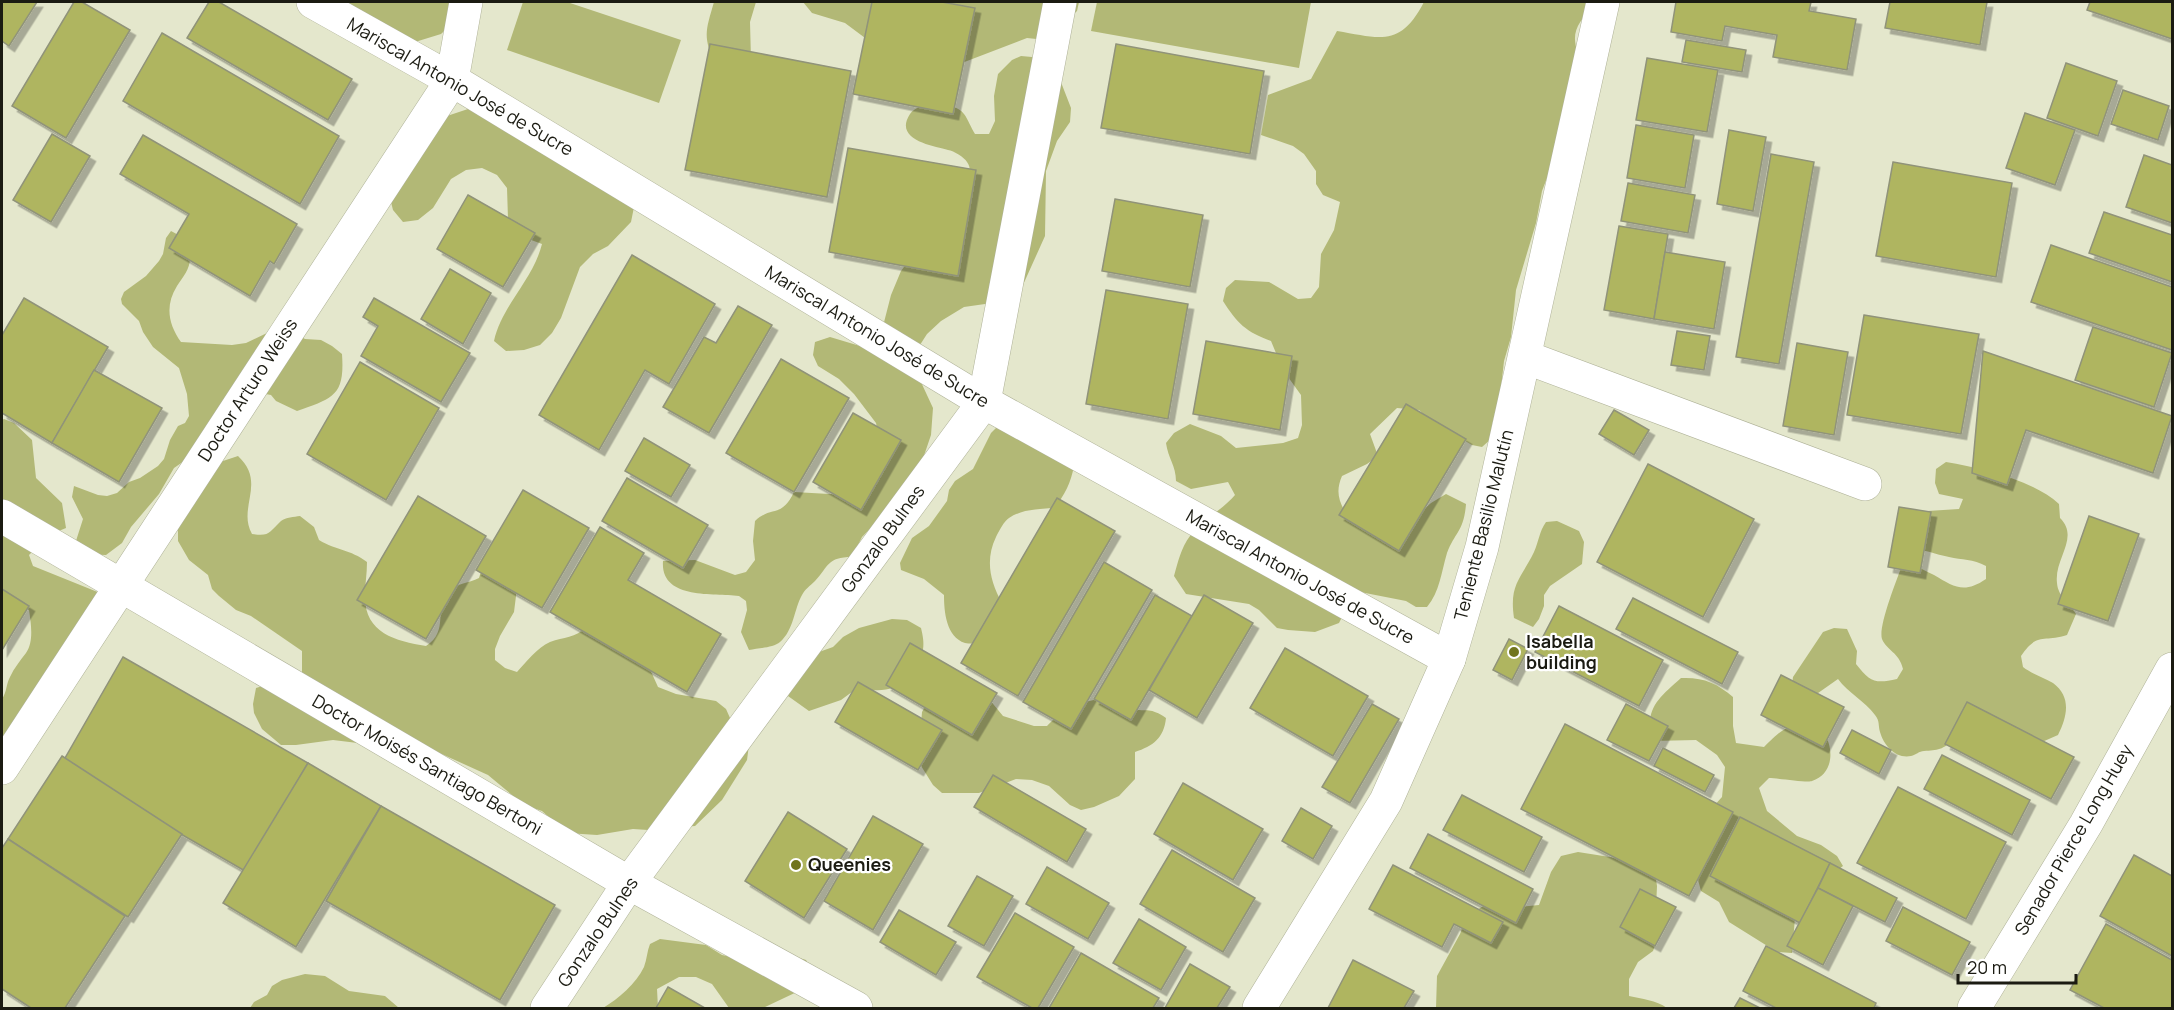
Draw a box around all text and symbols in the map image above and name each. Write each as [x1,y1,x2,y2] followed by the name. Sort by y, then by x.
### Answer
[343,11,578,161] street label: Mariscal Antonio José de Sucre
[761,260,994,413] street label: Mariscal Antonio José de Sucre
[192,313,302,466] street label: Doctor Arturo Weiss
[1448,427,1518,623] street label: Teniente Basilio Malutín
[835,480,930,597] street label: Gonzalo Bulnes
[1182,503,1419,649] street label: Mariscal Antonio José de Sucre
[1526,629,1597,674] place label: Isabella building
[1507,645,1521,659] marker: Isabella building
[308,688,547,840] street label: Doctor Moisés Santiago Bertoni
[2009,739,2138,939] street label: Senador Pierce Long Huey
[808,852,891,876] place label: Queenies
[789,858,803,872] marker: Queenies
[551,872,643,991] street label: Gonzalo Bulnes
[1958,947,2076,985] scale bar
[1967,955,2007,979] text: 20 m

